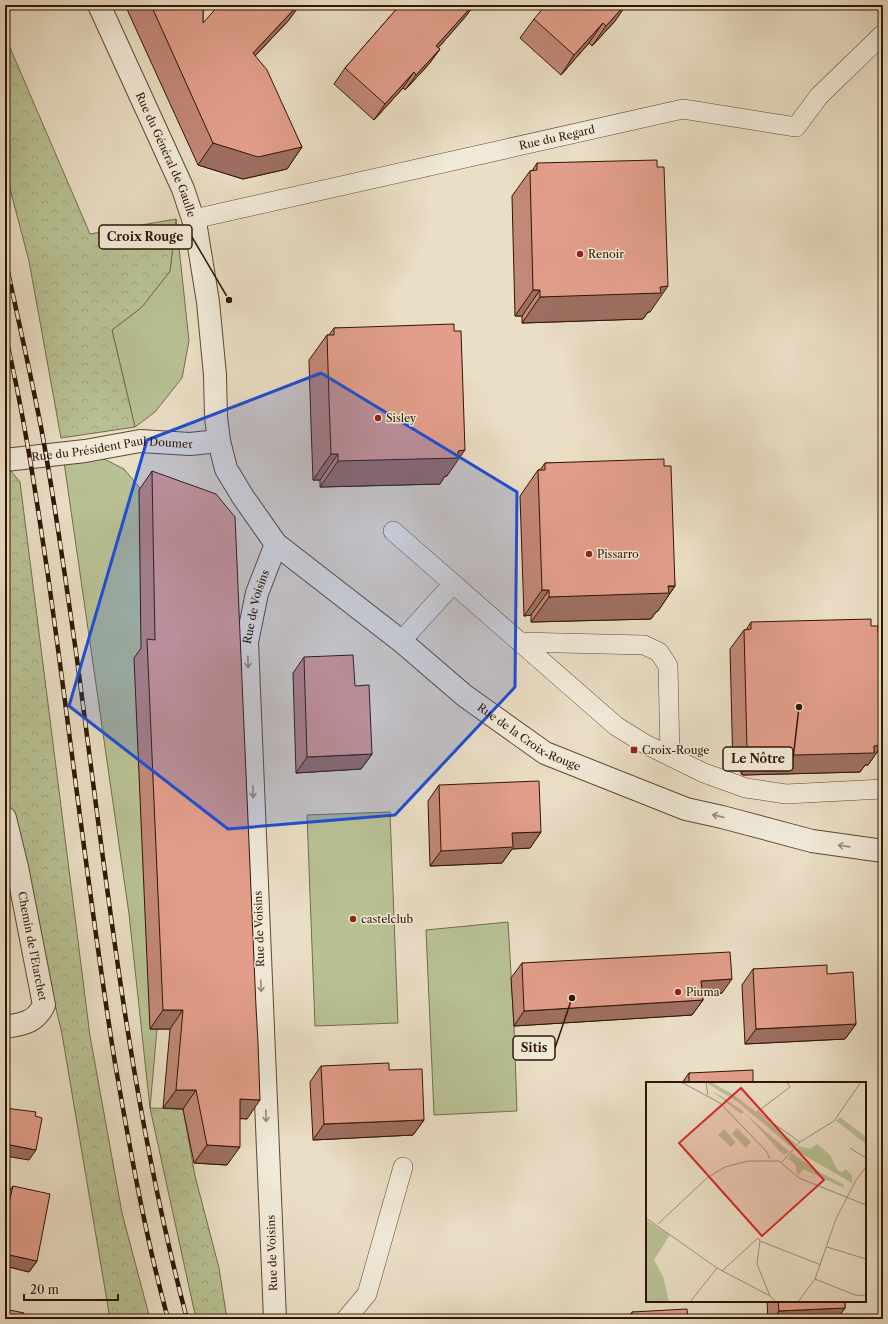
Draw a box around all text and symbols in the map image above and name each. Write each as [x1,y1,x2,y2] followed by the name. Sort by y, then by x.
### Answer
[133,90,199,219] street label: Rue du Général de Gaulle
[518,122,596,153] street label: Rue du Regard
[99,225,192,249] callout: Croix Rouge
[107,229,183,244] text: Croix Rouge
[588,247,624,261] place label: Renoir
[575,249,585,259] marker: Renoir
[386,411,417,425] place label: Sisley
[373,413,383,423] marker: Sisley
[31,434,194,464] street label: Rue du Président Paul Doumer
[597,547,639,561] place label: Pissarro
[584,549,594,559] marker: Pissarro
[240,567,272,645] street label: Rue de Voisins
[244,655,252,668] one-way arrow
[475,700,583,773] street label: Rue de la Croix-Rouge
[642,743,710,757] place label: Croix-Rouge
[629,745,639,755] marker: Croix-Rouge
[723,747,793,771] callout: Le Nôtre
[731,751,785,766] text: Le Nôtre
[250,785,257,798] one-way arrow
[712,812,725,819] one-way arrow
[838,842,851,850] one-way arrow
[15,890,50,1002] street label: Chemin de l'Etarchet
[251,890,267,967] street label: Rue de Voisins
[361,912,413,926] place label: castelclub
[348,914,358,924] marker: castelclub
[257,979,265,992] one-way arrow
[686,985,720,999] place label: Piuma
[673,987,683,997] marker: Piuma
[513,1036,555,1060] callout: Sitis
[521,1040,548,1055] text: Sitis
[646,1082,866,1302] inset map
[263,1109,270,1122] one-way arrow
[264,1214,280,1291] street label: Rue de Voisins
[24,1276,118,1302] scale bar
[30,1282,59,1297] text: 20 m

